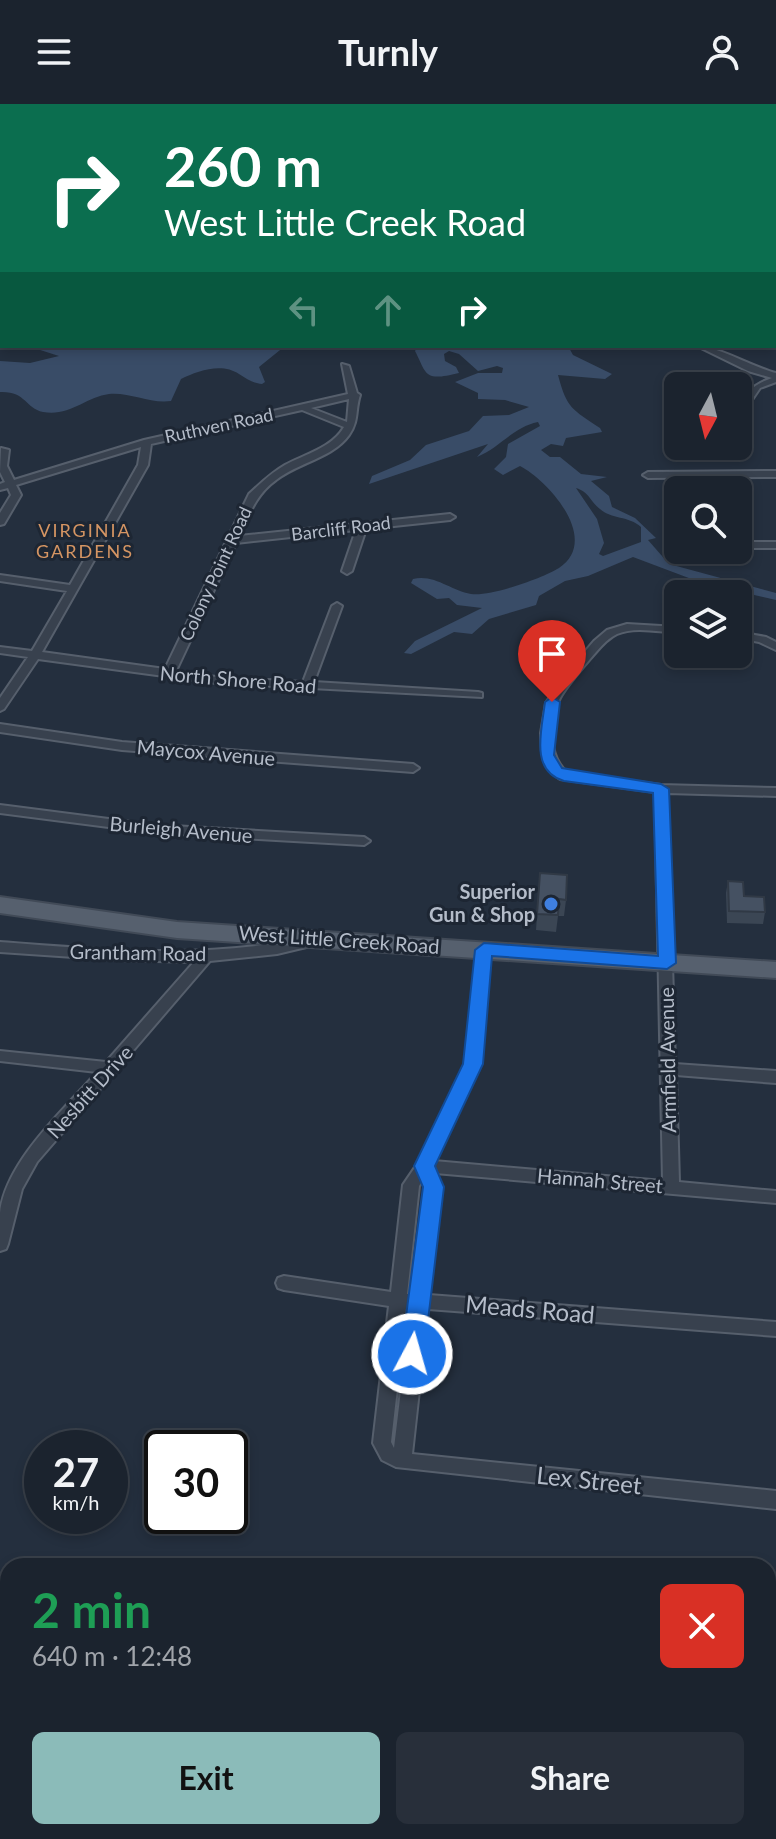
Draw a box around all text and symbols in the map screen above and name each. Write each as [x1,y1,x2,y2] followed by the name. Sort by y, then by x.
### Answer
[32,30,76,74] icon: menu
[338,30,438,74] text: Turnly
[700,30,744,74] icon: person
[164,132,322,199] text: 260 m
[32,136,136,240] icon: right
[164,200,526,244] text: West Little Creek Road
[282,288,326,332] icon: left
[366,288,410,332] icon: ahead
[450,288,494,332] icon: right
[664,372,752,460] north arrow
[664,372,752,668] map controls
[163,403,275,447] street label: Ruthven Road
[664,476,752,564] button: search
[174,503,256,644] street label: Colony Point Road
[290,511,392,545] street label: Barcliff Road
[36,519,134,562] district label: VIRGINIA GARDENS
[664,580,752,668] button: layers
[518,620,586,702] pin
[530,632,574,676] icon: arrive
[159,660,317,698] street label: North Shore Road
[136,734,276,770] street label: Maycox Avenue
[109,811,254,847] street label: Burleigh Avenue
[429,879,536,926] place label: Superior Gun & Shop
[542,895,560,913] marker: Superior Gun & Shop
[238,920,440,958] street label: West Little Creek Road
[69,939,207,965] street label: Grantham Road
[654,987,680,1133] street label: Armfield Avenue
[41,1040,137,1143] street label: Nesbitt Drive
[536,1163,664,1197] street label: Hannah Street
[464,1288,596,1329] street label: Meads Road
[370,1312,454,1396] position arrow
[144,1430,248,1534] speed limit sign: 30
[53,1448,99,1496] text: 27
[535,1460,643,1499] street label: Lex Street
[53,1490,99,1514] text: km/h
[32,1581,151,1638] text: 2 min
[660,1584,744,1668] button: close
[32,1640,192,1672] text: 640 m · 12:48
[32,1732,380,1824] button: Exit
[396,1732,744,1824] button: Share

